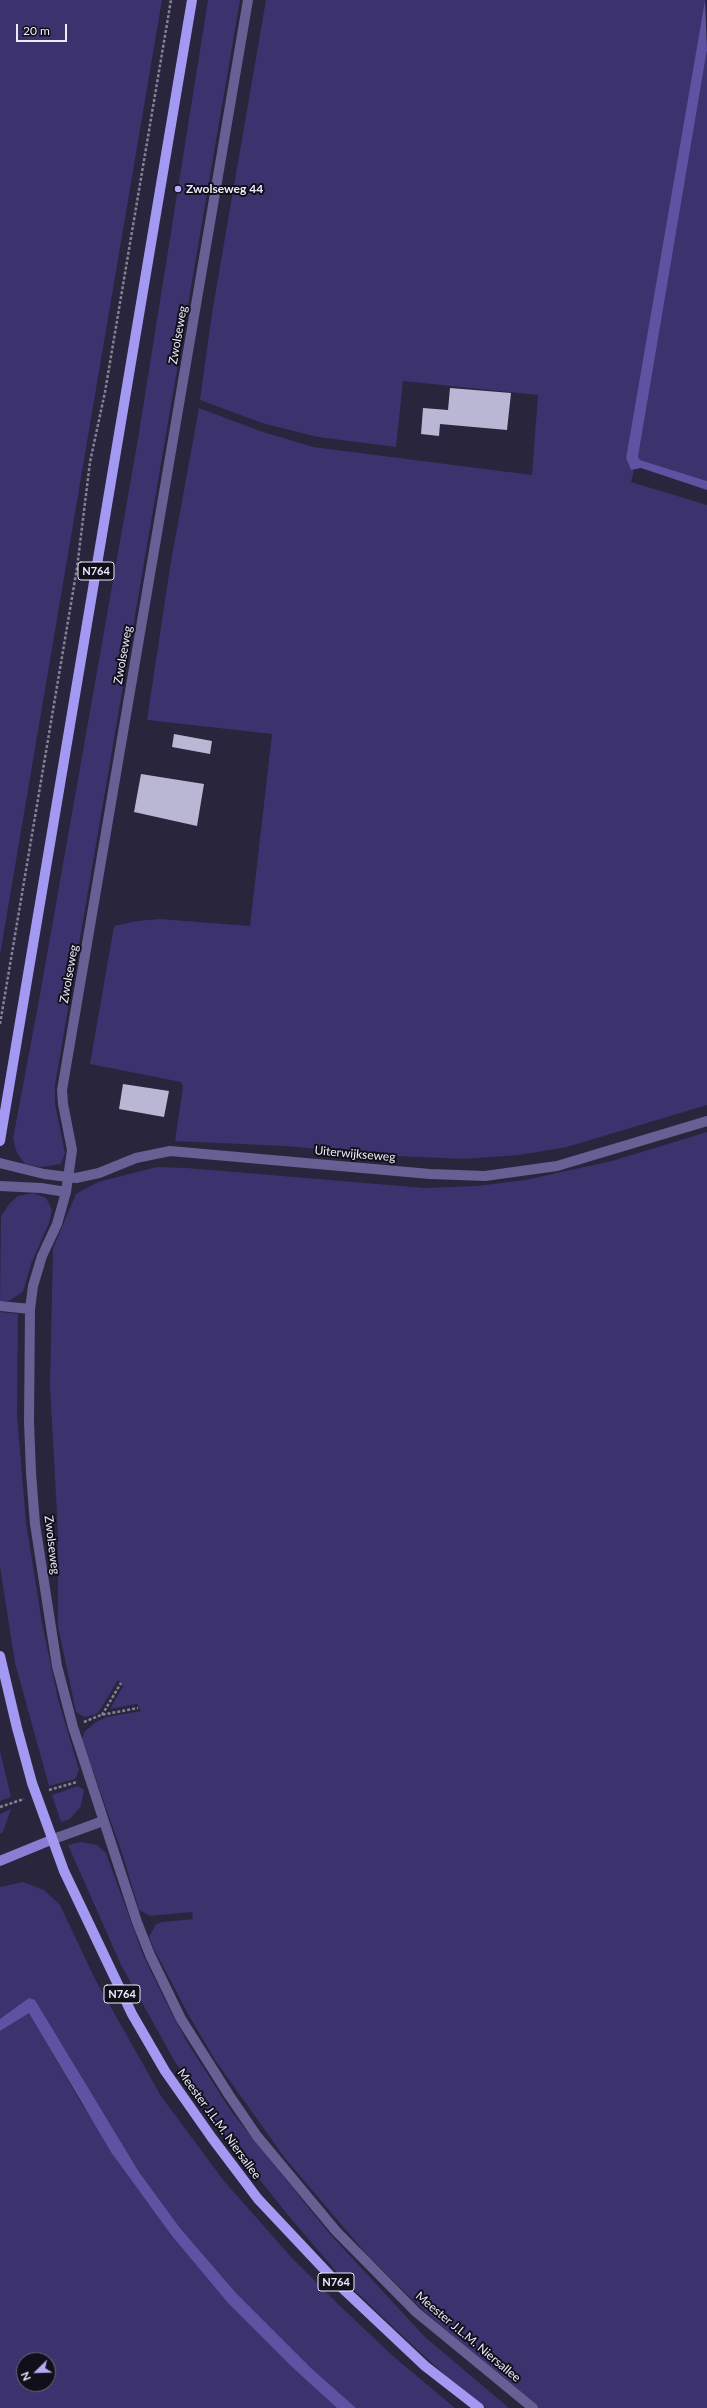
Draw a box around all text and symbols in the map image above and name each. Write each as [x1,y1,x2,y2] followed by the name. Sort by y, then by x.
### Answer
[18,16,69,42] scale bar
[23,23,50,38] text: 20 m
[186,182,263,196] place label: Zwolseweg 44
[173,184,183,194] marker: Zwolseweg 44
[166,305,190,365] street label: Zwolseweg
[78,562,114,580] road number: N764
[111,625,135,685] street label: Zwolseweg
[57,944,81,1004] street label: Zwolseweg
[314,1143,396,1165] street label: Uiterwijkseweg
[41,1515,63,1575] street label: Zwolseweg
[104,1985,140,2003] road number: N764
[174,2066,264,2182] street label: Meester J.L.M. Niersallee
[318,2273,354,2291] road number: N764
[412,2289,524,2385] street label: Meester J.L.M. Niersallee
[16,2352,56,2392] north arrow
[18,2370,33,2383] text: N

